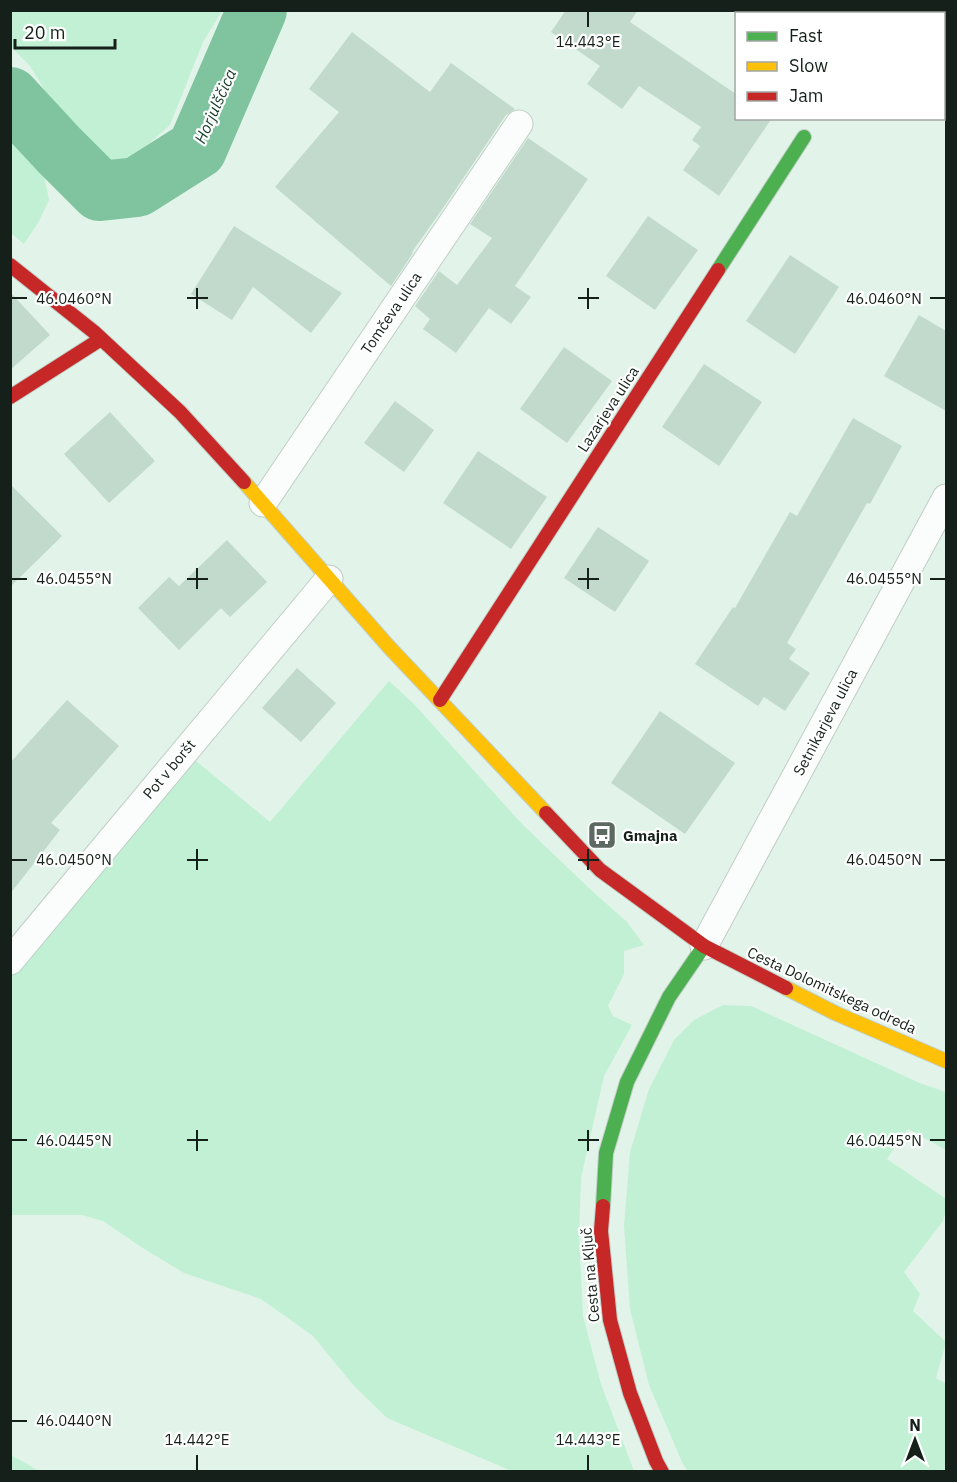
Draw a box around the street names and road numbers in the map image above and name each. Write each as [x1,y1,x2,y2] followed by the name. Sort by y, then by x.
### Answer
[356,268,426,358] street label: Tomčeva ulica
[573,362,643,456] street label: Lazarjeva ulica
[789,665,861,779] street label: Setnikarjeva ulica
[139,735,199,803] street label: Pot v boršt
[744,942,920,1038] street label: Cesta Dolomitskega odreda
[576,1226,604,1323] street label: Cesta na Ključ

